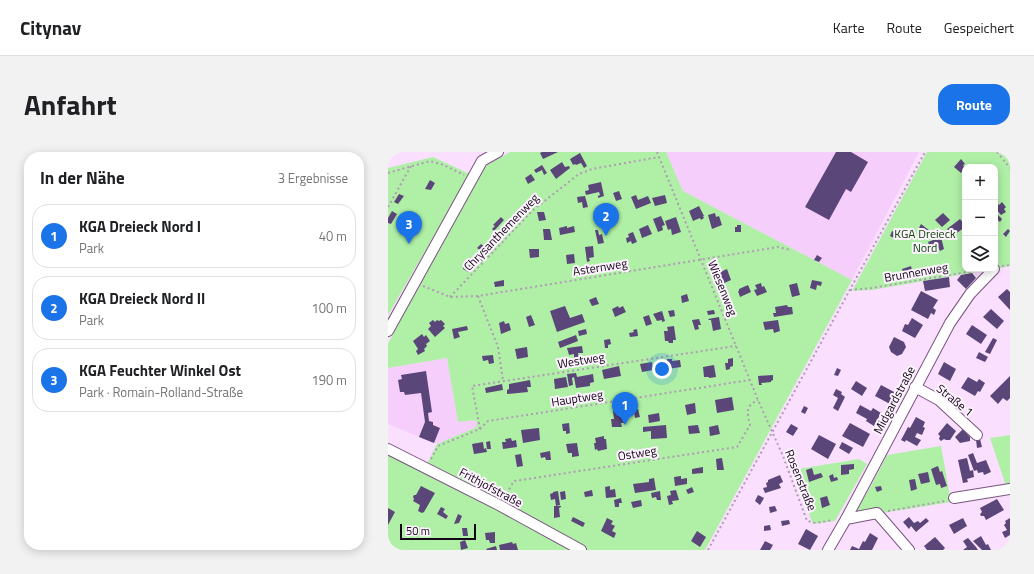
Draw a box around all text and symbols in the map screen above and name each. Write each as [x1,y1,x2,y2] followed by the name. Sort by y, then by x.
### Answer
[20,13,81,42] text: Citynav
[833,17,865,38] text: Karte
[887,17,922,38] text: Route
[944,17,1014,38] text: Gespeichert
[24,83,117,126] text: Anfahrt
[938,84,1010,125] button: Route
[962,164,998,272] map controls
[962,164,998,200] button: +
[40,165,125,191] text: In der Nähe
[278,168,348,188] text: 3 Ergebnisse
[459,189,543,275] street label: Chrysanthemenweg
[962,200,998,236] button: −
[593,203,619,236] pin: 2
[396,211,422,244] pin: 3
[79,215,201,238] text: KGA Dreieck Nord I
[894,224,956,257] park label: KGA Dreieck Nord
[50,226,58,246] text: 1
[319,226,347,246] text: 40 m
[962,236,998,272] button: layers
[79,238,104,258] text: Park
[571,253,629,281] street label: Asternweg
[703,257,743,319] street label: Wiesenweg
[883,257,949,287] street label: Brunnenweg
[79,287,205,310] text: KGA Dreieck Nord II
[50,298,58,318] text: 2
[311,298,347,318] text: 100 m
[79,310,104,330] text: Park
[556,347,606,373] street label: Westweg
[79,359,241,382] text: KGA Feuchter Winkel Ost
[652,359,672,379] your location
[868,363,920,437] street label: Midgardstraße
[50,370,58,390] text: 3
[311,370,347,390] text: 190 m
[932,379,978,421] street label: Straße 1
[79,382,243,402] text: Park · Romain-Rolland-Straße
[550,385,604,411] street label: Hauptweg
[612,392,638,425] pin: 1
[616,441,658,465] street label: Ostweg
[780,446,822,514] street label: Rosenstraße
[456,462,526,512] street label: Frithjofstraße
[400,522,476,541] scale bar
[406,523,430,539] text: 50 m

